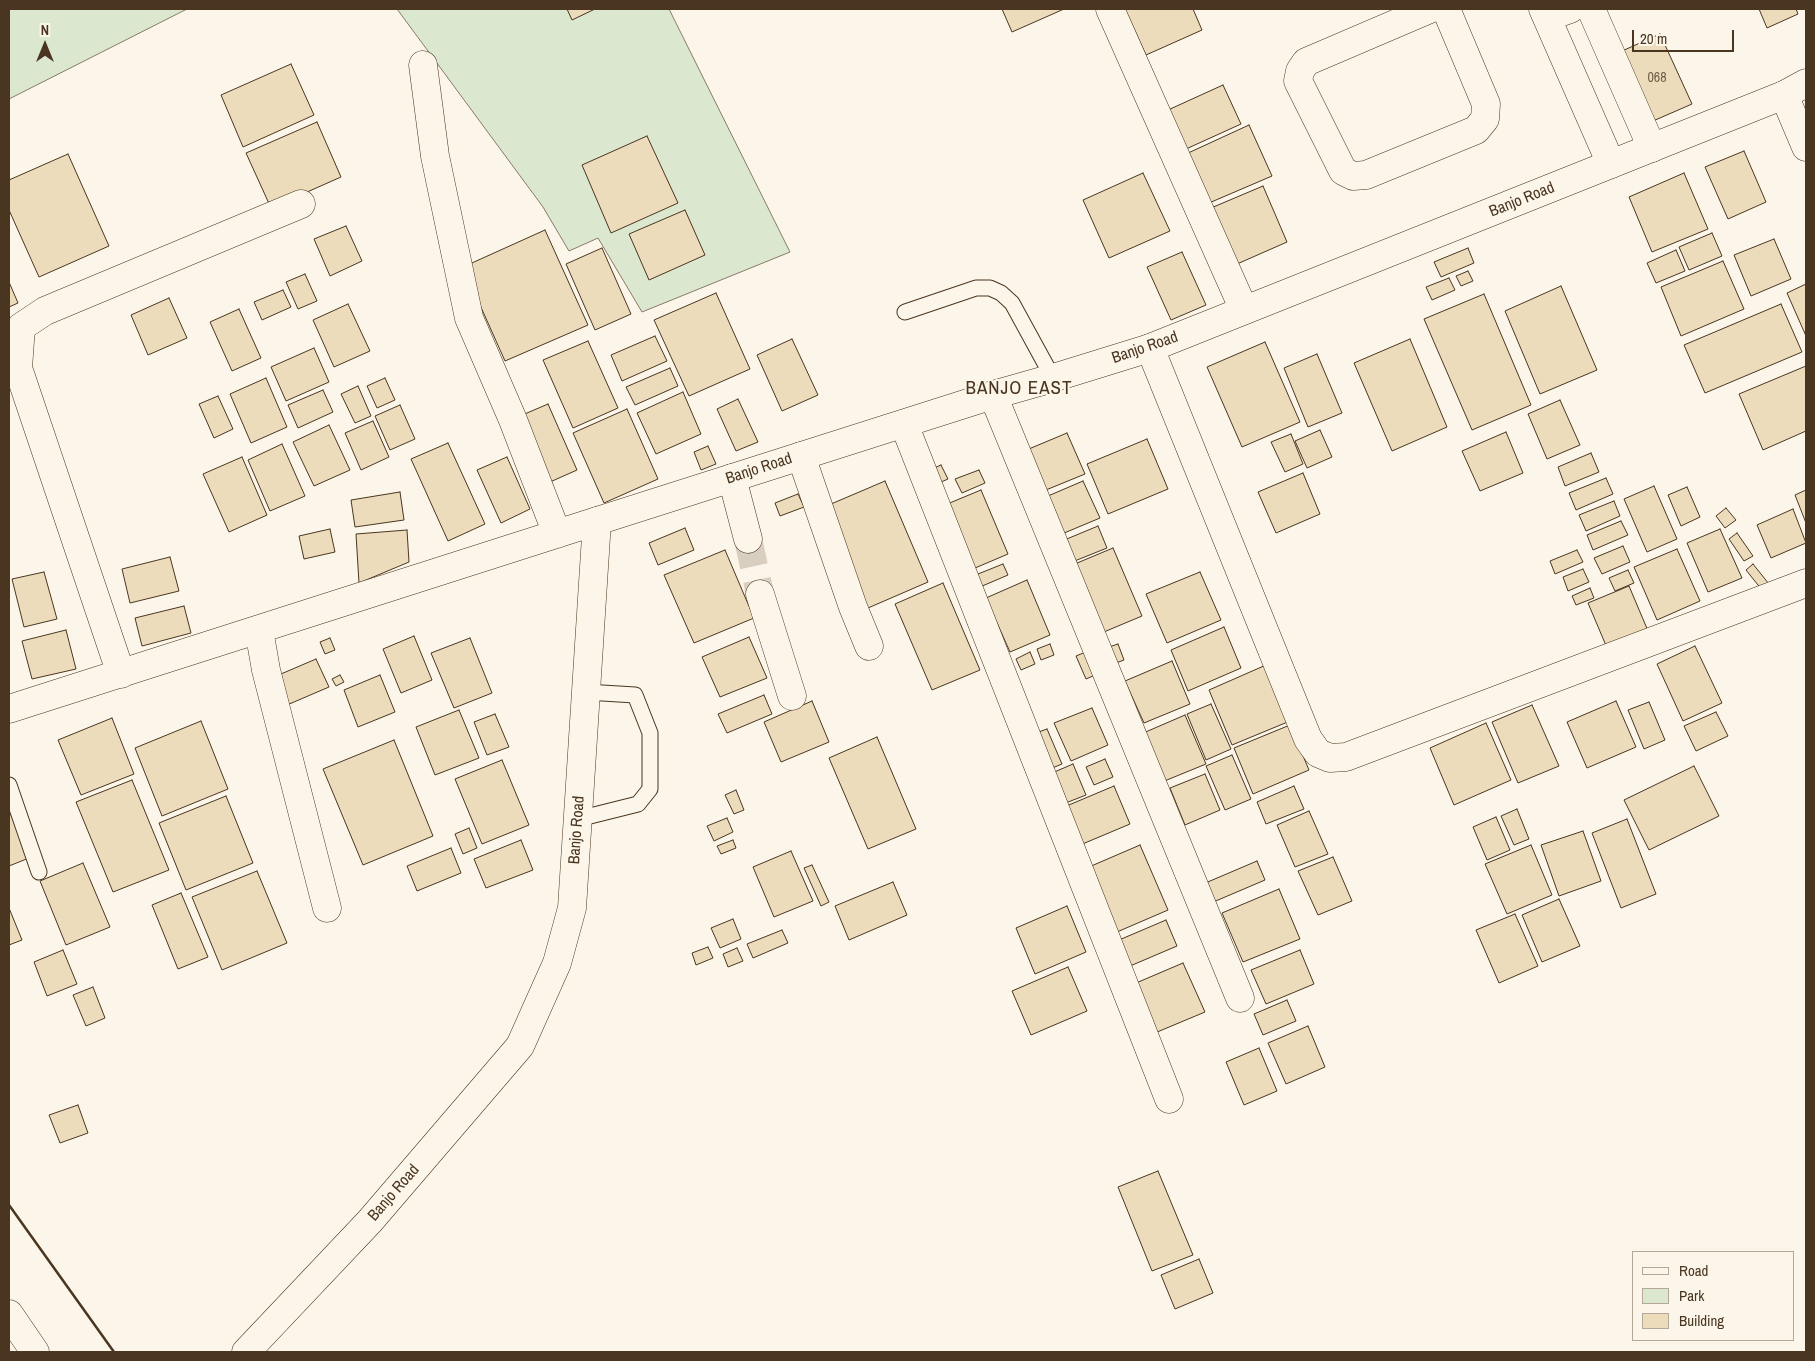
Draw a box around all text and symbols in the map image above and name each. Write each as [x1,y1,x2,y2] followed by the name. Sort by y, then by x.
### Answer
[20,20,70,70] north arrow
[1635,20,1738,52] scale bar
[41,21,49,39] text: N
[1640,28,1667,49] text: 20 m
[1647,70,1667,86] house number: 068
[1487,178,1557,222] street label: Banjo Road
[1109,328,1181,368] street label: Banjo Road
[964,378,1074,400] district label: BANJO EAST
[723,449,795,489] street label: Banjo Road
[565,795,589,865] street label: Banjo Road
[364,1161,424,1225] street label: Banjo Road
[1632,1251,1795,1341] legend
[1679,1260,1708,1281] text: Road
[1679,1285,1704,1306] text: Park
[1679,1310,1724,1331] text: Building

